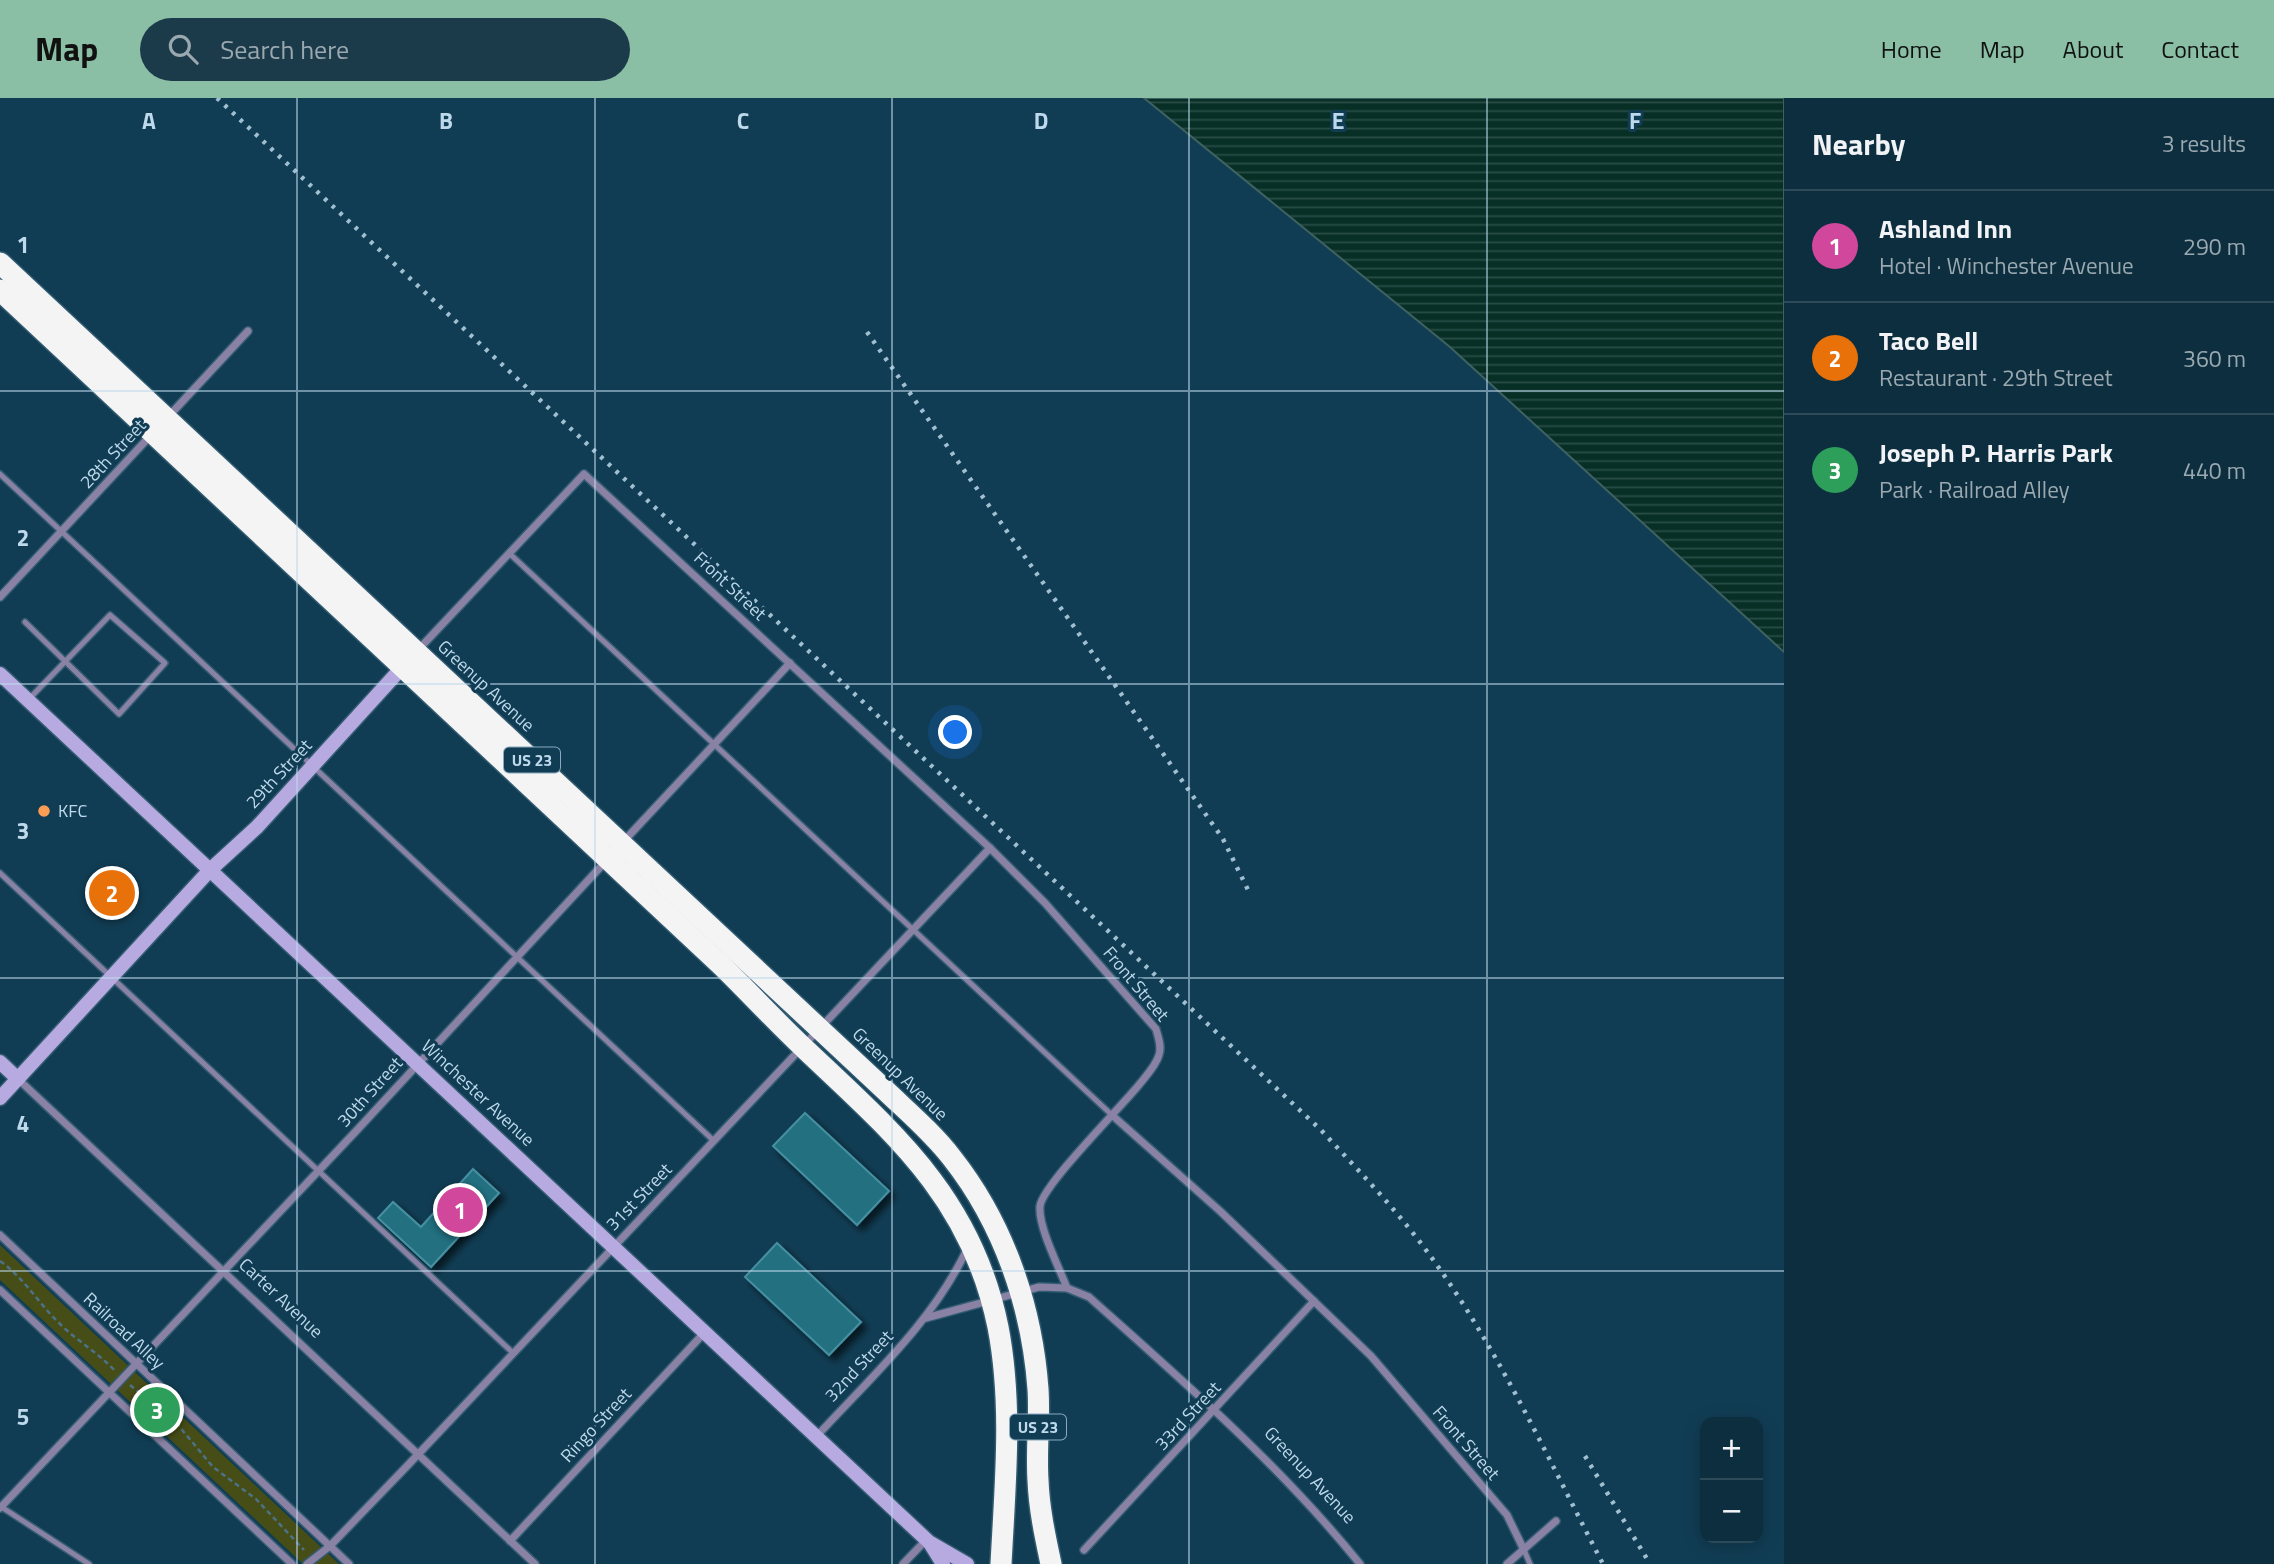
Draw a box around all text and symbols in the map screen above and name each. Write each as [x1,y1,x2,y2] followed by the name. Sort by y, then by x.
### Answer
[140,18,630,81] search box
[35,24,98,74] text: Map
[164,30,202,68] icon: search
[220,30,349,69] text: Search here
[1881,31,1942,67] text: Home
[1980,31,2025,67] text: Map
[2063,31,2123,67] text: About
[2161,31,2239,67] text: Contact
[142,103,156,138] text: A
[439,103,453,138] text: B
[737,103,749,138] text: C
[1034,103,1048,138] text: D
[1332,103,1344,138] text: E
[1629,103,1641,138] text: F
[1812,121,1905,167] text: Nearby
[2162,126,2246,161] text: 3 results
[1879,209,2012,248] text: Ashland Inn
[17,227,29,262] text: 1
[1829,229,1841,264] text: 1
[2183,229,2246,264] text: 290 m
[1879,248,2134,283] text: Hotel · Winchester Avenue
[1879,321,1978,360] text: Taco Bell
[1829,341,1841,376] text: 2
[2183,341,2246,376] text: 360 m
[1879,360,2113,395] text: Restaurant · 29th Street
[73,412,152,495] street label: 28th Street
[1879,433,2113,472] text: Joseph P. Harris Park
[1829,453,1841,488] text: 3
[2183,453,2246,488] text: 440 m
[1879,472,2070,507] text: Park · Railroad Alley
[17,520,29,555] text: 2
[688,545,773,627] street label: Front Street
[432,633,541,738] street label: Greenup Avenue
[938,715,972,749] your location
[239,732,318,815] street label: 29th Street
[504,748,560,772] road number: US 23
[58,797,88,824] place label: KFC
[36,803,52,819] marker: KFC
[17,813,29,848] text: 3
[89,867,135,919] pin: 2
[1097,940,1176,1028] street label: Front Street
[846,1021,954,1127] street label: Greenup Avenue
[416,1033,541,1152] street label: Winchester Avenue
[331,1050,409,1133] street label: 30th Street
[17,1106,29,1141] text: 4
[599,1156,678,1237] street label: 31st Street
[437,1184,483,1236] pin: 1
[233,1251,330,1344] street label: Carter Avenue
[77,1286,171,1376] street label: Railroad Alley
[818,1323,900,1408] street label: 32nd Street
[1148,1374,1227,1456] street label: 33rd Street
[554,1381,638,1468] street label: Ringo Street
[134,1384,180,1436] pin: 3
[17,1399,29,1434] text: 5
[1426,1399,1507,1486] street label: Front Street
[1010,1414,1066,1440] road number: US 23
[1700,1417,1763,1543] map controls
[1700,1417,1763,1480] button: +
[1258,1420,1363,1529] street label: Greenup Avenue
[1700,1480,1763,1543] button: −

